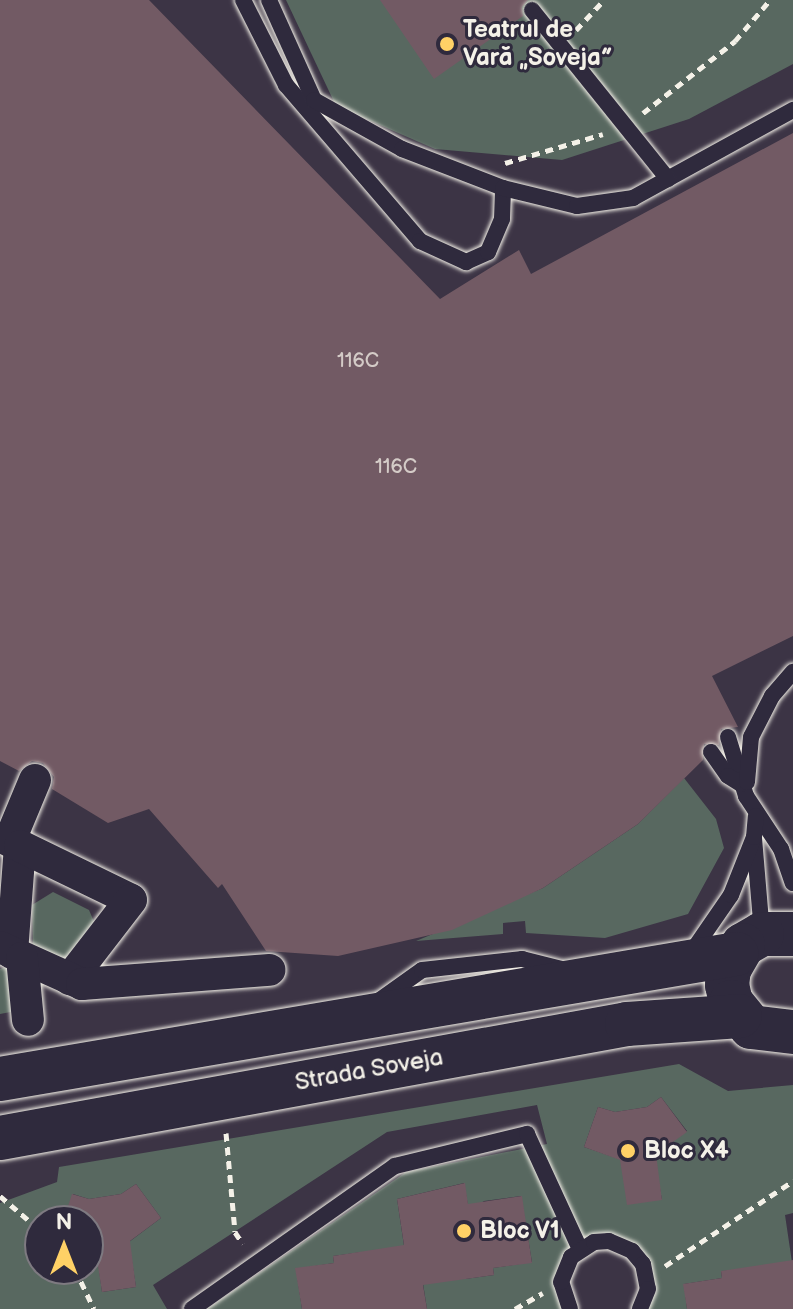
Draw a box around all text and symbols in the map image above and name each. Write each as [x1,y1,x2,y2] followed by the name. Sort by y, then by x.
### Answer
[463,16,612,72] place label: Teatrul de Vară „Soveja”
[438,35,456,53] marker: Teatrul de Vară „Soveja”
[337,349,379,373] house number: 116C
[375,455,417,479] house number: 116C
[293,1043,445,1097] street label: Strada Soveja
[644,1137,729,1165] place label: Bloc X4
[619,1142,637,1160] marker: Bloc X4
[24,1205,104,1285] north arrow
[56,1209,72,1236] text: N
[480,1217,561,1245] place label: Bloc V1
[455,1222,473,1240] marker: Bloc V1

